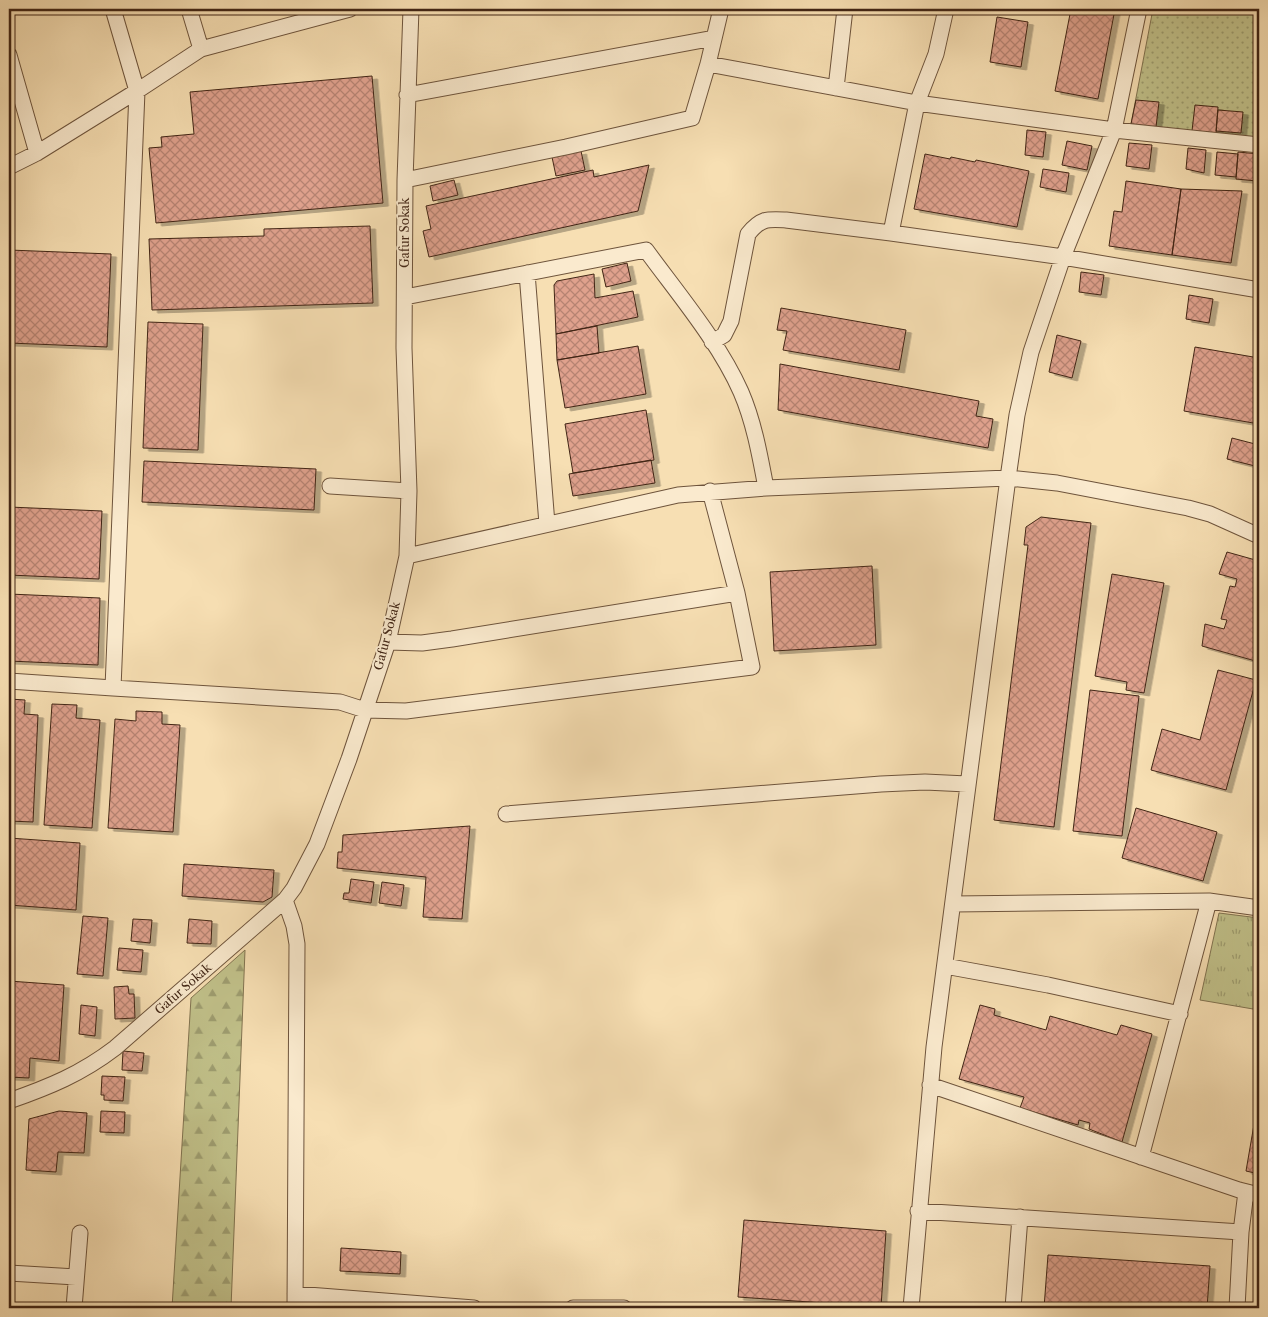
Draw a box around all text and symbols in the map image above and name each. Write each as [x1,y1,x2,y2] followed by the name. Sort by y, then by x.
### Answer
[397,197,412,268] street label: Gafur Sokak
[370,599,403,672] street label: Gafur Sokak
[151,959,215,1017] street label: Gafur Sokak

